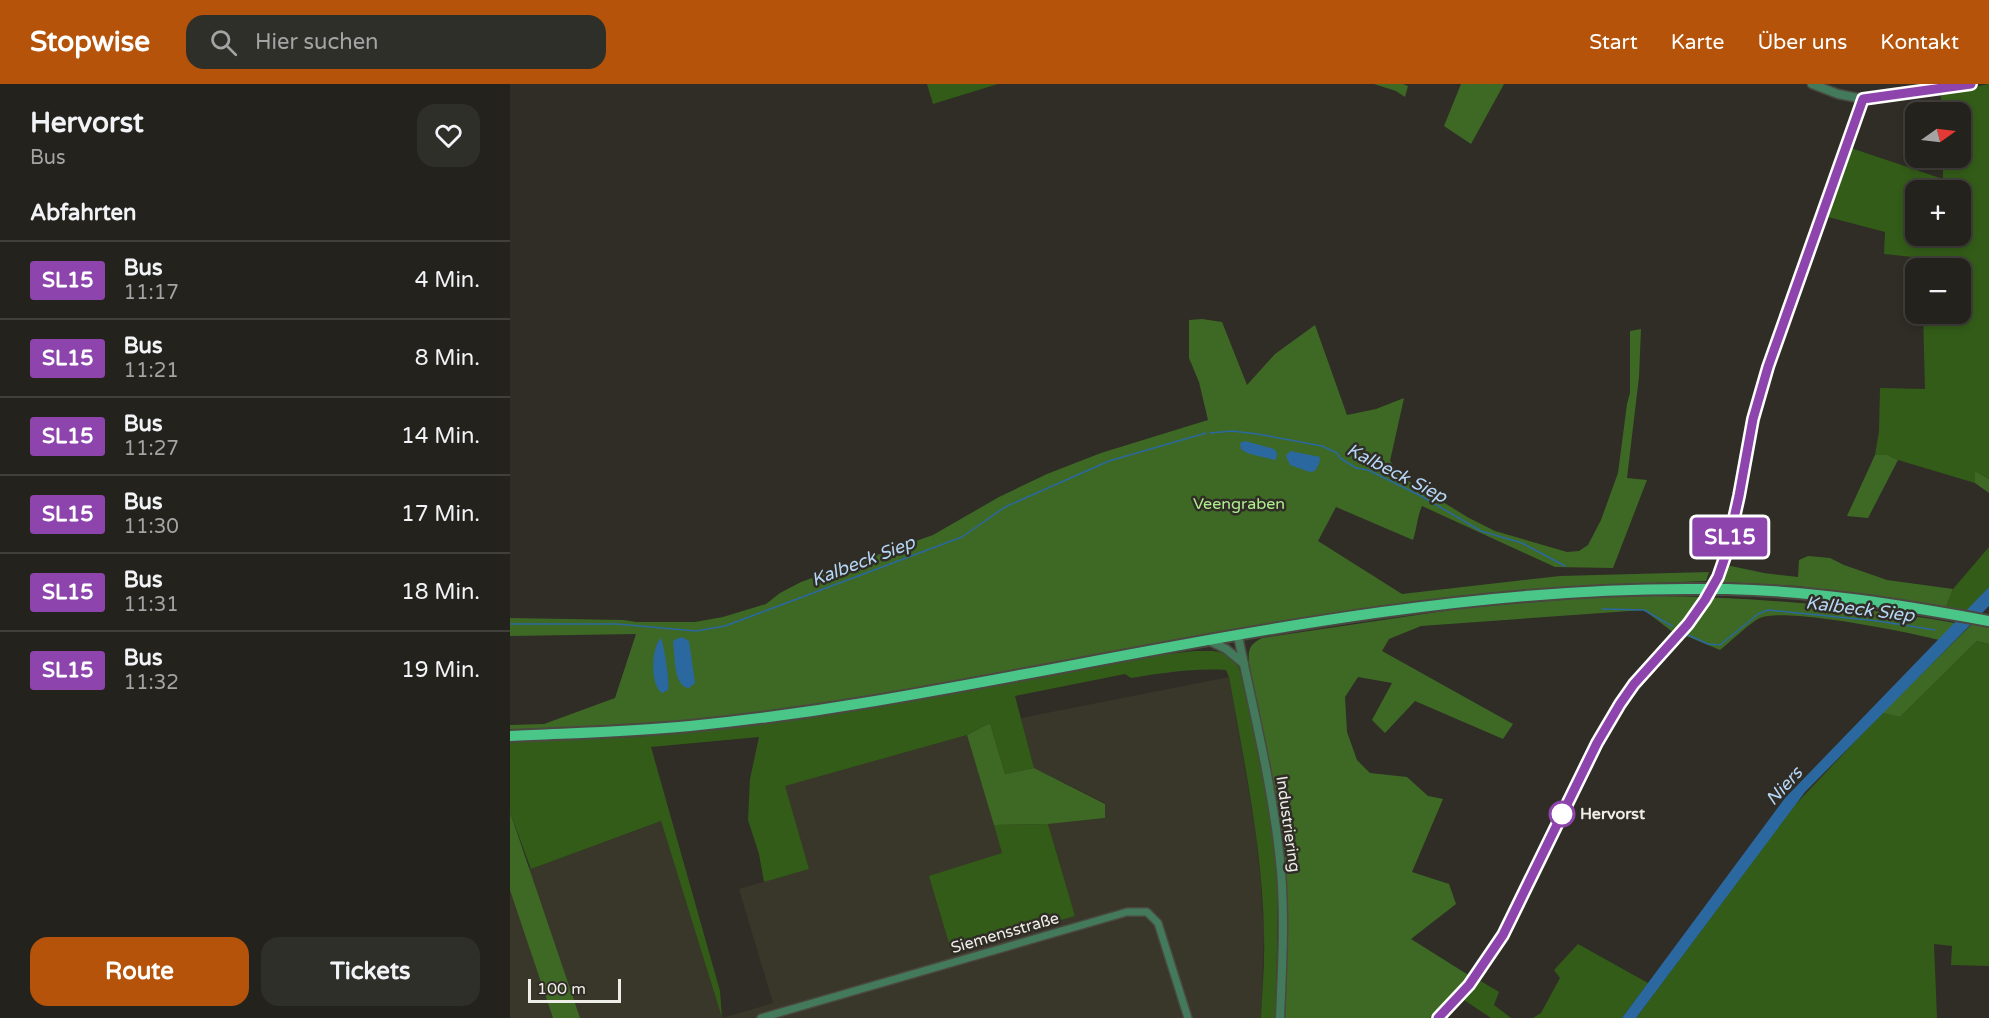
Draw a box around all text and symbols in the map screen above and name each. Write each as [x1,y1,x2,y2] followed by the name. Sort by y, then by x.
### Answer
[186,15,606,69] search box
[30,25,150,59] text: Stopwise
[207,26,240,59] icon: search
[255,29,378,55] text: Hier suchen
[1589,30,1638,55] text: Start
[1671,30,1724,55] text: Karte
[1757,30,1847,55] text: Über uns
[1880,30,1959,55] text: Kontakt
[1905,102,1971,168] north arrow
[1905,102,1971,324] map controls
[417,104,480,167] button: heart
[30,106,144,140] text: Hervorst
[30,146,66,170] text: Bus
[1905,180,1971,246] button: +
[30,200,136,226] text: Abfahrten
[123,255,162,281] text: Bus
[1905,258,1971,324] button: −
[415,267,480,293] text: 4 Min.
[42,268,93,293] text: SL15
[123,281,179,305] text: 11:17
[123,333,162,359] text: Bus
[415,345,480,371] text: 8 Min.
[42,346,93,371] text: SL15
[123,359,179,383] text: 11:21
[123,411,162,437] text: Bus
[401,423,480,449] text: 14 Min.
[42,424,93,449] text: SL15
[123,437,179,461] text: 11:27
[1343,438,1452,508] water label: Kalbeck Siep
[123,489,162,515] text: Bus
[1193,494,1285,514] park label: Veengraben
[401,501,480,527] text: 17 Min.
[42,502,93,527] text: SL15
[123,515,179,539] text: 11:30
[1688,518,1772,556] line badge: SL15
[1704,525,1756,550] text: SL15
[808,531,919,591] water label: Kalbeck Siep
[123,567,162,593] text: Bus
[401,579,480,605] text: 18 Min.
[42,580,93,605] text: SL15
[1804,591,1917,627] water label: Kalbeck Siep
[123,593,179,617] text: 11:31
[123,645,162,671] text: Bus
[401,657,480,683] text: 19 Min.
[42,658,93,683] text: SL15
[123,671,179,695] text: 11:32
[1761,761,1808,810] water label: Niers
[1271,775,1305,873] street label: Industriering
[1549,801,1575,827] marker: Hervorst
[1580,804,1646,824] place label: Hervorst
[949,908,1061,958] street label: Siemensstraße
[30,937,249,1006] button: Route
[261,937,480,1006] button: Tickets
[528,976,621,1004] scale bar
[537,979,586,999] text: 100 m

